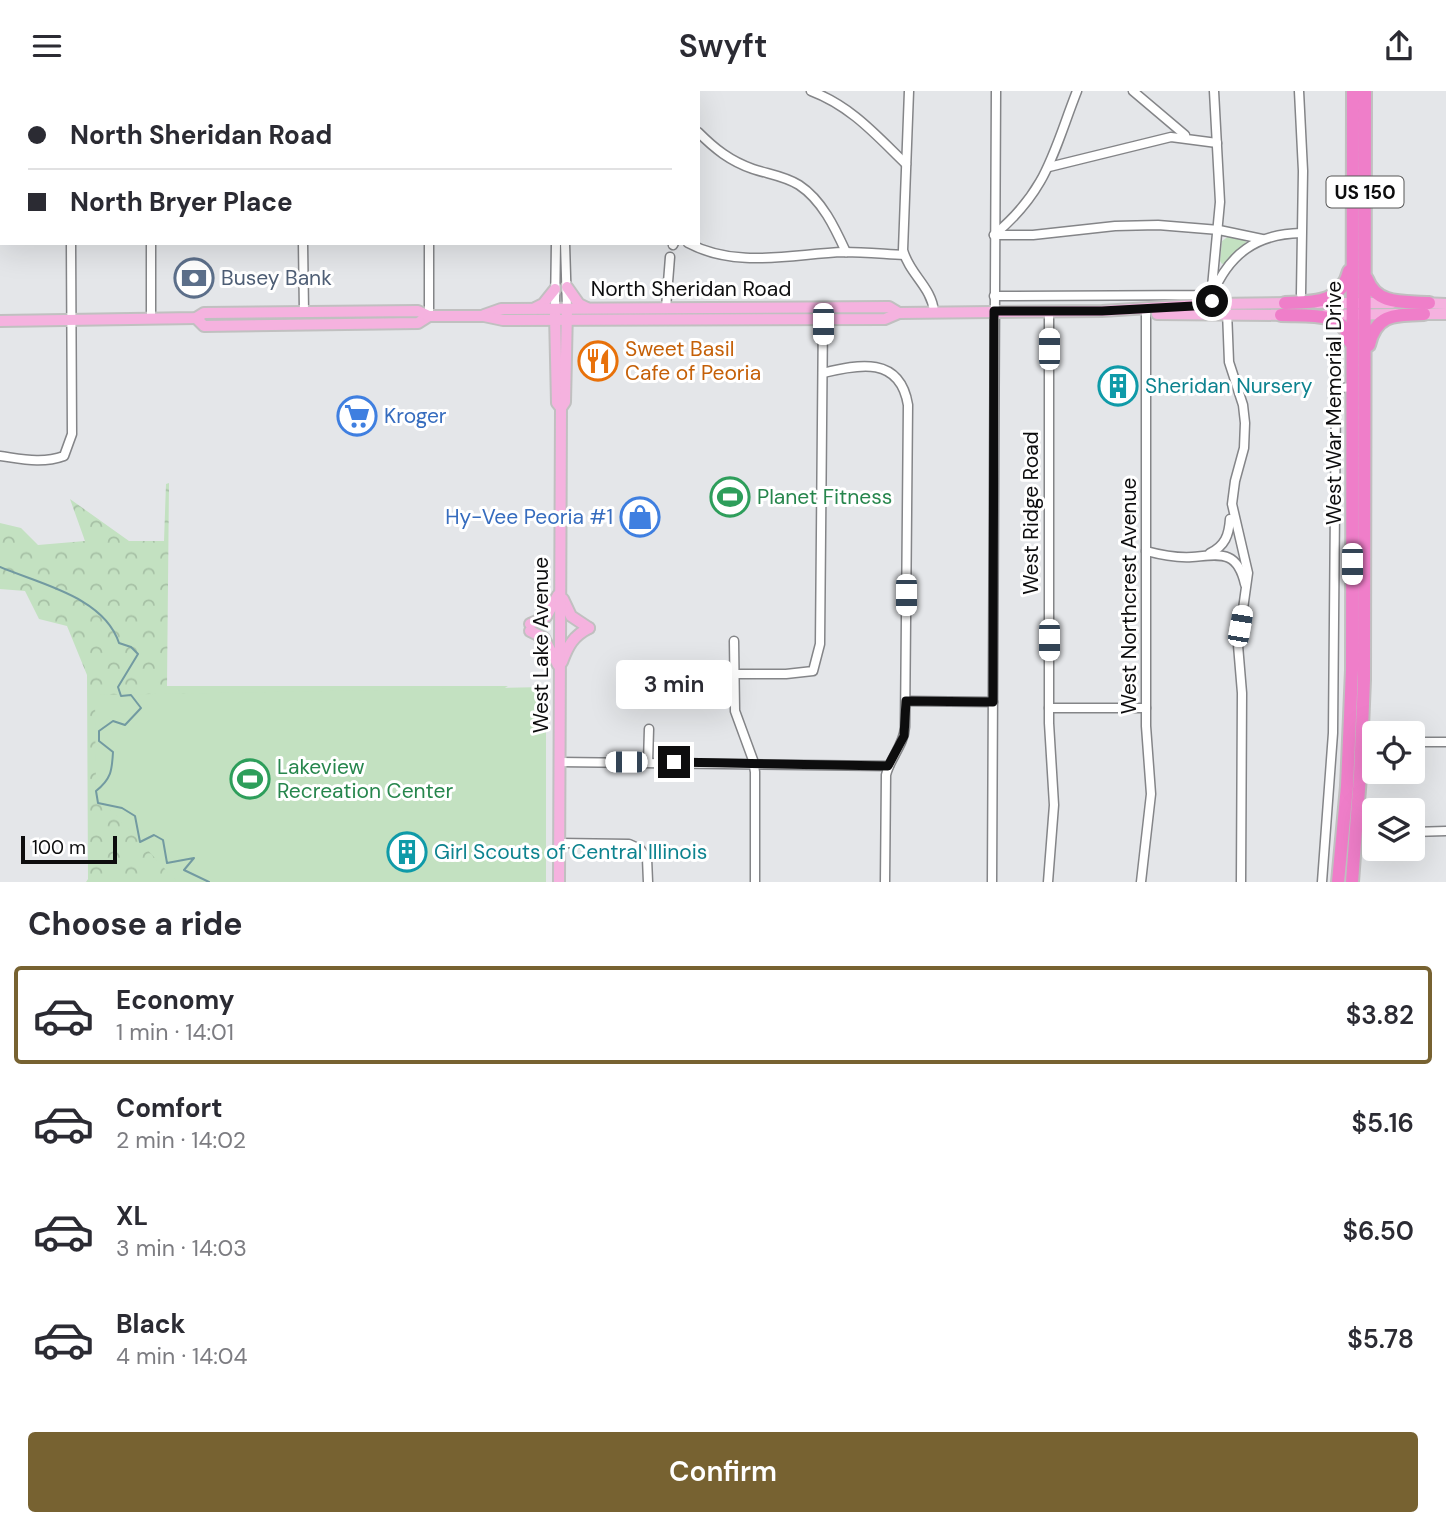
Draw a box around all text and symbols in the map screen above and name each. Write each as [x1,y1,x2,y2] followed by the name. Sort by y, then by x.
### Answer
[679,25,767,67] text: Swyft
[28,27,66,65] icon: menu
[1380,27,1418,65] icon: share
[70,118,332,152] text: North Sheridan Road
[1326,177,1404,207] road number: US 150
[70,185,293,219] text: North Bryer Place
[173,257,215,299] bank icon: Busey Bank
[221,264,332,292] place label: Busey Bank
[591,275,791,303] street label: North Sheridan Road
[1320,281,1348,525] street label: West War Memorial Drive
[1196,285,1228,317] route start
[813,303,834,345] car
[1039,328,1060,370] car
[625,335,761,387] place label: Sweet Basil Cafe of Peoria
[577,340,619,382] restaurant icon: Sweet Basil Cafe of Peoria
[1097,365,1139,407] building icon: Sheridan Nursery
[1145,372,1313,400] place label: Sheridan Nursery
[336,395,378,437] supermarket icon: Kroger
[384,402,447,430] place label: Kroger
[1017,431,1045,595] street label: West Ridge Road
[709,476,751,518] sports icon: Planet Fitness
[1115,478,1143,714] street label: West Northcrest Avenue
[757,483,892,511] place label: Planet Fitness
[619,496,661,538] shop icon: Hy-Vee Peoria #1
[445,503,613,531] place label: Hy-Vee Peoria #1
[1342,543,1363,585] car
[527,557,555,733] street label: West Lake Avenue
[896,574,917,616] car
[1227,603,1254,649] car
[1039,619,1060,661] car
[616,661,732,709] callout: 3 min
[644,669,704,699] text: 3 min
[1362,721,1425,861] map controls
[1362,721,1425,784] button: locate
[658,746,690,778] route end
[606,752,648,773] car
[277,753,453,805] place label: Lakeview Recreation Center
[229,758,271,800] sports icon: Lakeview Recreation Center
[1362,798,1425,861] button: layers
[386,831,428,873] building icon: Girl Scouts of Central Illinois
[21,833,117,865] scale bar
[32,835,86,860] text: 100 m
[434,838,707,866] place label: Girl Scouts of Central Illinois
[28,903,243,945] text: Choose a ride
[116,983,234,1017] text: Economy
[32,984,95,1047] icon: car
[1346,998,1414,1032] text: $3.82
[116,1017,234,1047] text: 1 min · 14:01
[116,1091,222,1125] text: Comfort
[32,1092,95,1155] icon: car
[1352,1106,1414,1140] text: $5.16
[116,1125,246,1155] text: 2 min · 14:02
[116,1199,148,1233] text: XL
[32,1200,95,1263] icon: car
[1343,1214,1414,1248] text: $6.50
[116,1233,247,1263] text: 3 min · 14:03
[116,1307,186,1341] text: Black
[32,1308,95,1371] icon: car
[1347,1322,1414,1356] text: $5.78
[116,1341,248,1371] text: 4 min · 14:04
[28,1432,1418,1512] button: Confirm

